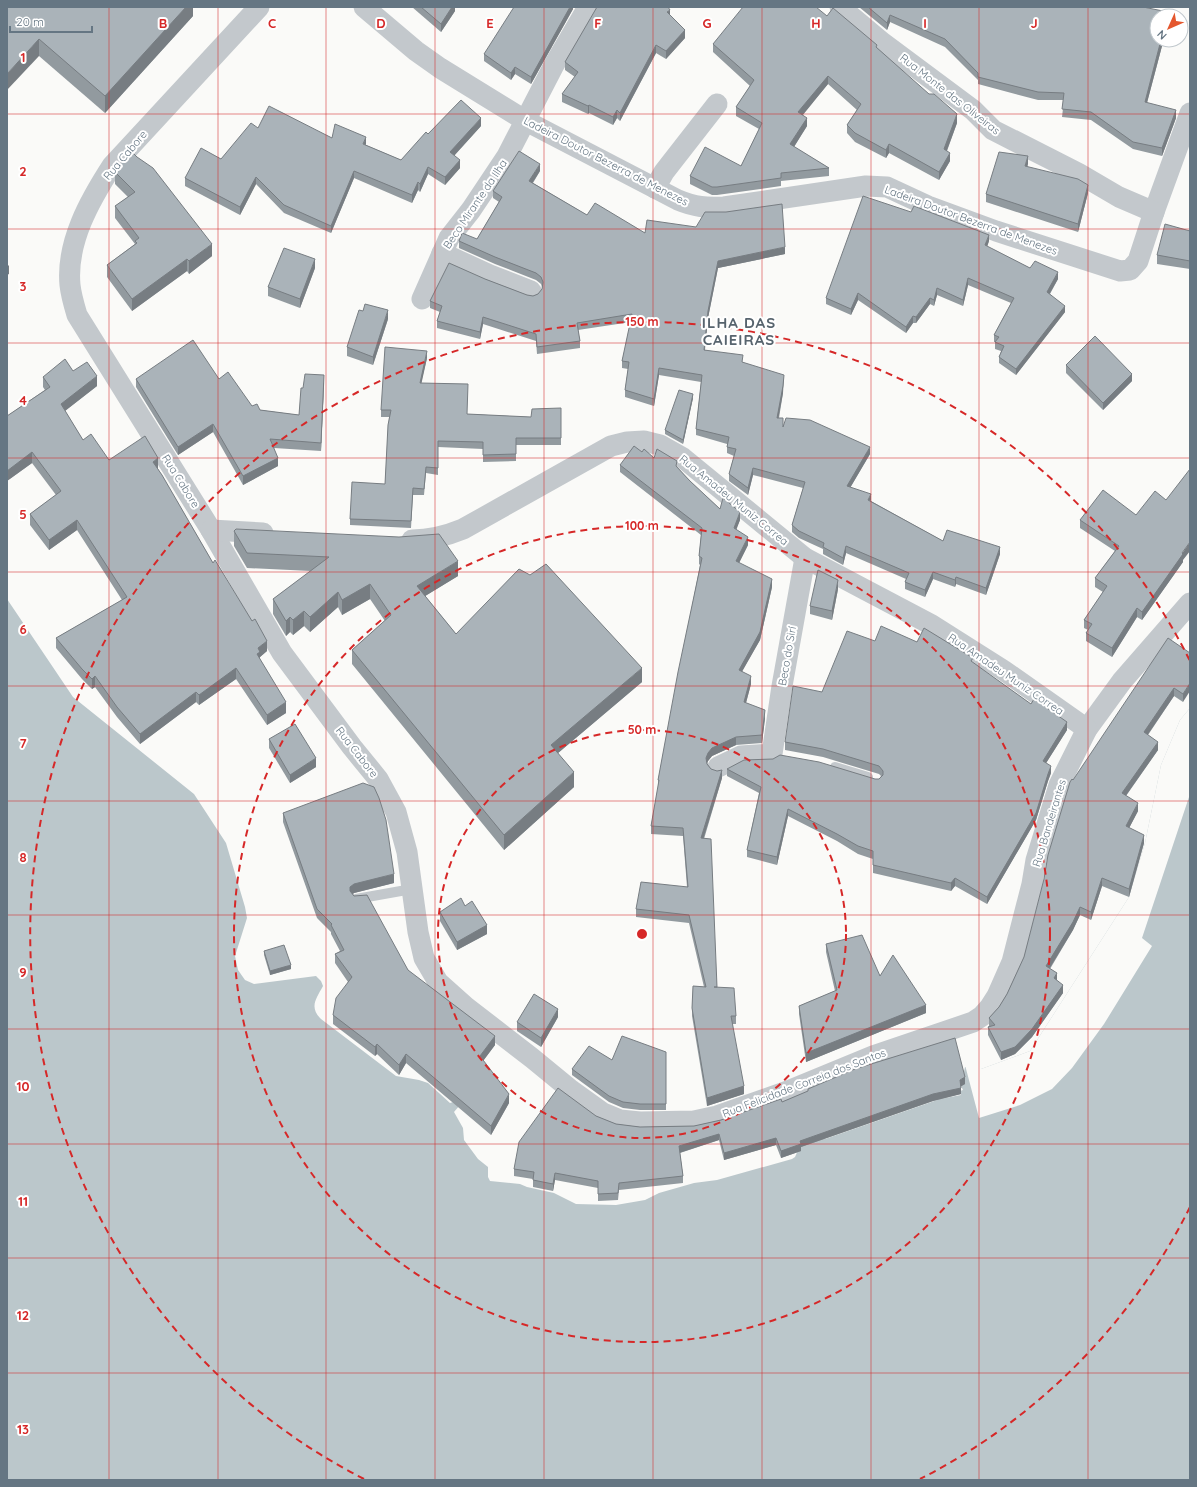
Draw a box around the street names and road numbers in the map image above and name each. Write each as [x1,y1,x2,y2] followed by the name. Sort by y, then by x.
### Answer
[897,51,1003,137] street label: Rua Monte das Oliveiras
[521,113,691,209] street label: Ladeira Doutor Bezerra de Menezes
[100,127,150,183] street label: Rua Cabore
[440,157,510,251] street label: Beco Mirante da Ilha
[883,182,1059,258] street label: Ladeira Doutor Bezerra de Menezes
[159,452,203,510] street label: Rua Cabore
[677,452,791,548] street label: Rua Amadeu Muniz Correa
[775,625,799,687] street label: Beco do Sirí
[946,630,1066,718] street label: Rua Amadeu Muniz Correa
[333,724,381,780] street label: Rua Cabore
[1029,778,1069,868] street label: Rua Bandeirantes
[720,1045,888,1121] street label: Rua Felicidade Correia dos Santos

